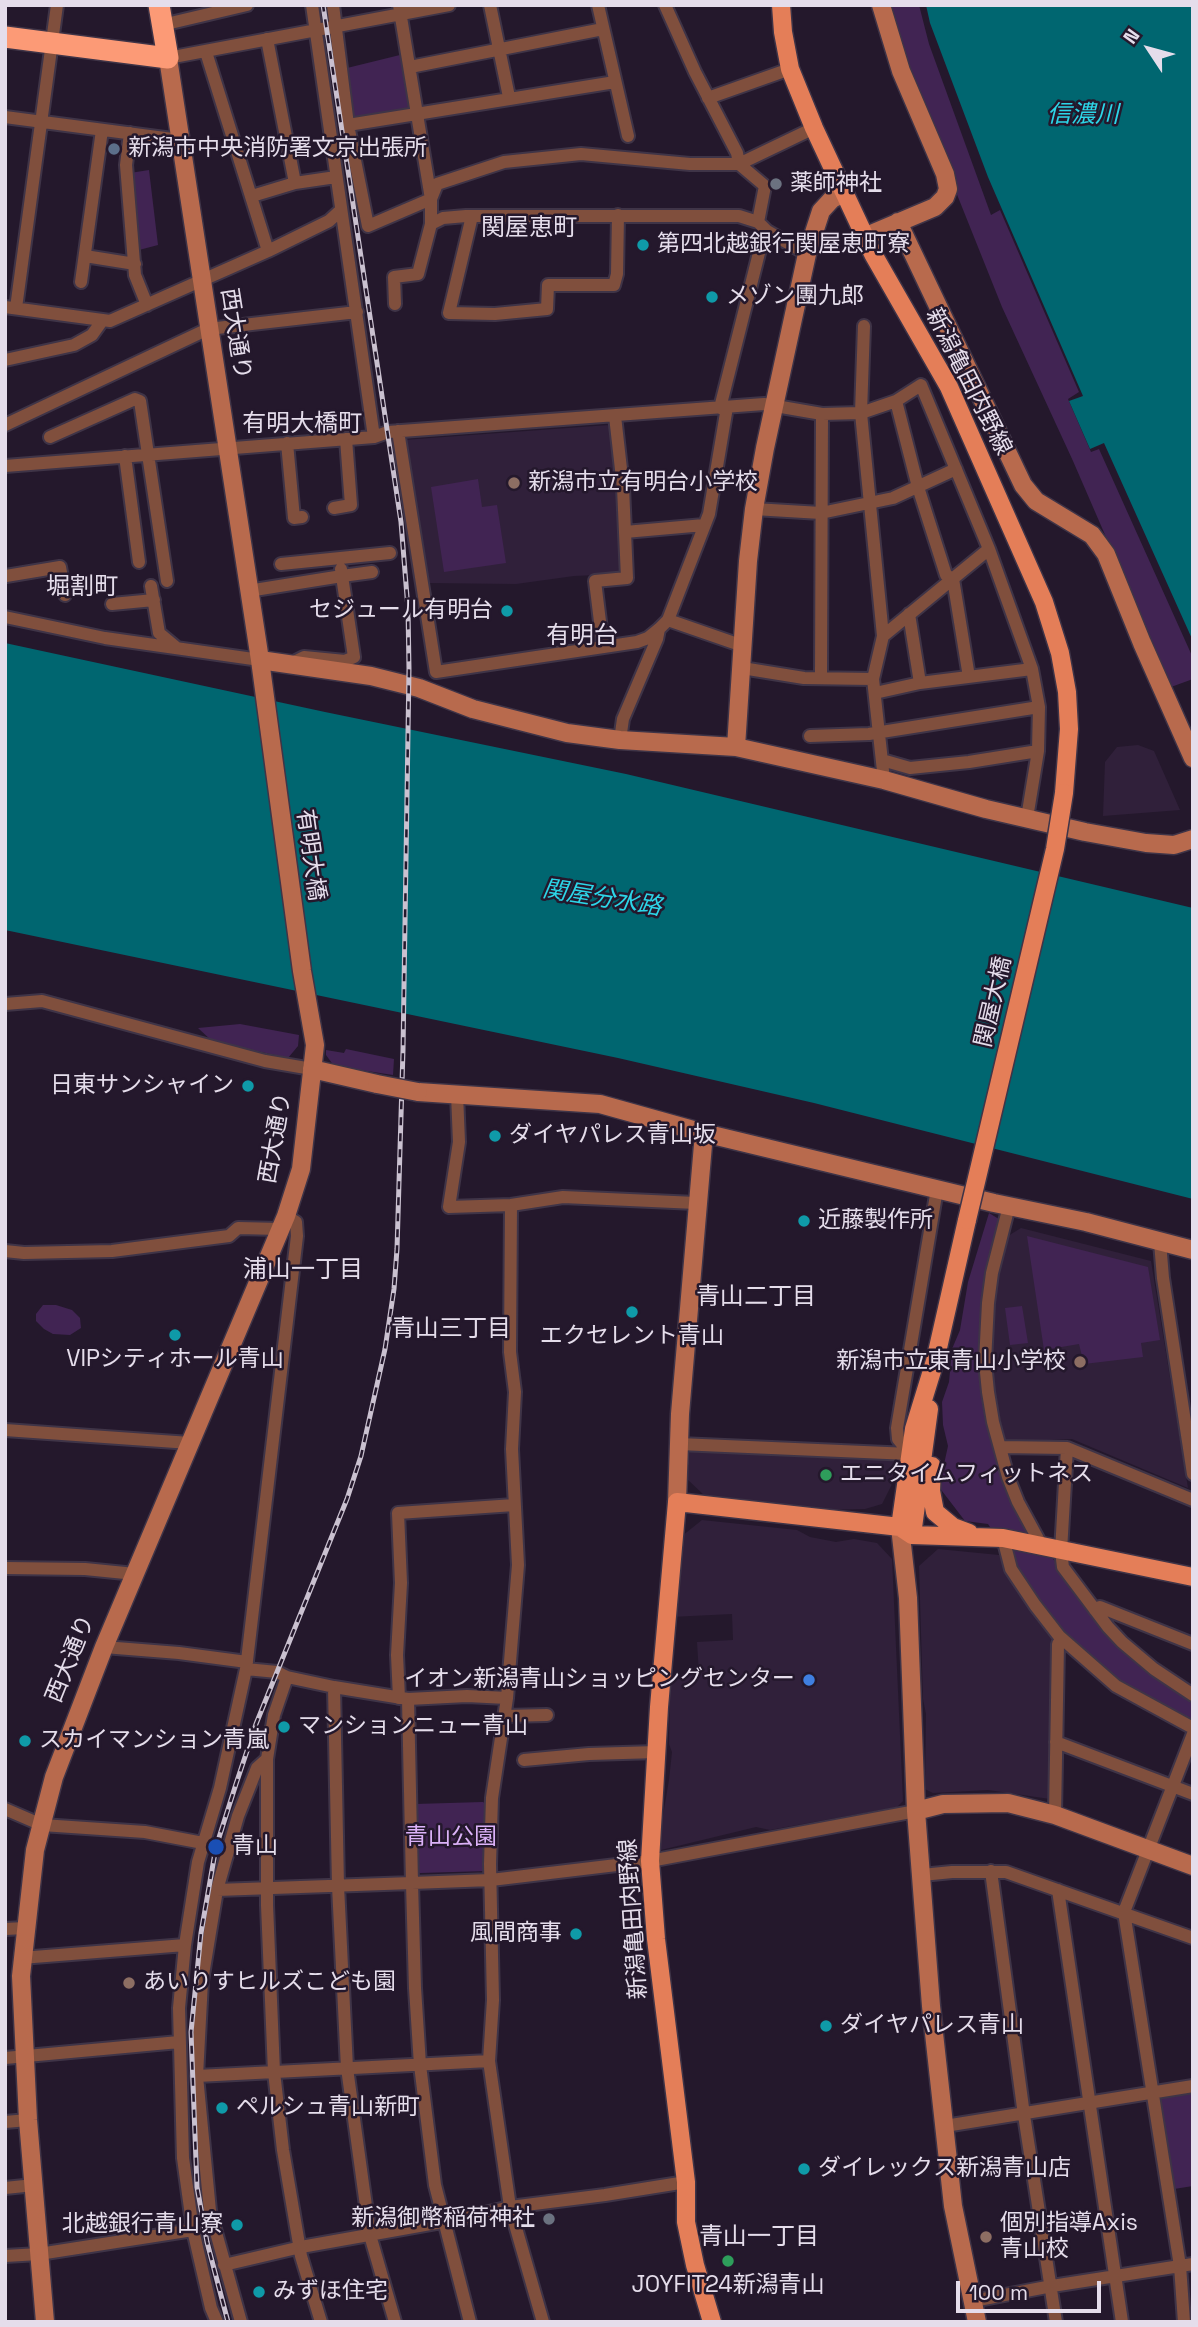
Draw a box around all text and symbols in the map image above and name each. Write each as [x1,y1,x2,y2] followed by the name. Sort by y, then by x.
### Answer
[1114,14,1184,84] north arrow
[1118,24,1145,49] text: N
[1047,101,1119,129] water label: 信濃川
[128,135,427,163] place label: 新潟市中央消防署文京出張所
[106,141,122,157] marker: 新潟市中央消防署文京出張所
[790,170,882,198] place label: 薬師神社
[768,176,784,192] marker: 薬師神社
[481,214,577,242] district label: 関屋恵町
[657,231,910,259] place label: 第四北越銀行関屋恵町寮
[635,237,651,253] marker: 第四北越銀行関屋恵町寮
[726,283,864,311] place label: メゾン團九郎
[214,286,256,382] street label: 西大通り
[704,289,720,305] marker: メゾン團九郎
[919,304,1017,460] street label: 新潟亀田内野線
[242,410,362,438] district label: 有明大橋町
[528,469,758,497] place label: 新潟市立有明台小学校
[506,475,522,491] marker: 新潟市立有明台小学校
[46,573,118,601] district label: 堀割町
[309,597,493,625] place label: セジュール有明台
[499,603,515,619] marker: セジュール有明台
[546,622,618,650] district label: 有明台
[290,808,330,902] street label: 有明大橋
[540,875,664,923] water label: 関屋分水路
[970,954,1018,1050] street label: 関屋大橋
[50,1072,234,1100] place label: 日東サンシャイン
[240,1078,256,1094] marker: 日東サンシャイン
[254,1090,298,1186] street label: 西大通り
[509,1122,716,1150] place label: ダイヤパレス青山坂
[487,1128,503,1144] marker: ダイヤパレス青山坂
[818,1207,933,1235] place label: 近藤製作所
[796,1213,812,1229] marker: 近藤製作所
[243,1256,363,1284] district label: 浦山一丁目
[696,1283,816,1311] district label: 青山二丁目
[624,1304,640,1320] marker: エクセレント青山
[391,1315,511,1343] district label: 青山三丁目
[540,1323,724,1351] place label: エクセレント青山
[167,1327,183,1343] marker: VIPシティホール青山
[66,1346,284,1374] place label: VIPシティホール青山
[836,1348,1066,1376] place label: 新潟市立東青山小学校
[1072,1354,1088,1370] marker: 新潟市立東青山小学校
[840,1461,1093,1489] place label: エニタイムフィットネス
[818,1467,834,1483] marker: エニタイムフィットネス
[41,1611,101,1707] street label: 西大通り
[404,1666,795,1694] place label: イオン新潟青山ショッピングセンター
[801,1672,817,1688] marker: イオン新潟青山ショッピングセンター
[298,1713,528,1741] place label: マンションニュー青山
[276,1719,292,1735] marker: マンションニュー青山
[39,1727,269,1755] place label: スカイマンション青嵐
[17,1733,33,1749] marker: スカイマンション青嵐
[405,1824,497,1852] park label: 青山公園
[232,1833,278,1861] place label: 青山
[206,1837,226,1857] marker: 青山
[615,1838,653,2000] street label: 新潟亀田内野線
[470,1920,562,1948] place label: 風間商事
[568,1926,584,1942] marker: 風間商事
[143,1969,396,1997] place label: あいりすヒルズこども園
[121,1975,137,1991] marker: あいりすヒルズこども園
[840,2012,1024,2040] place label: ダイヤパレス青山
[818,2018,834,2034] marker: ダイヤパレス青山
[236,2094,420,2122] place label: ペルシュ青山新町
[214,2100,230,2116] marker: ペルシュ青山新町
[818,2155,1071,2183] place label: ダイレックス新潟青山店
[796,2161,812,2177] marker: ダイレックス新潟青山店
[351,2205,535,2233] place label: 新潟御幣稲荷神社
[1000,2210,1138,2264] place label: 個別指導Axis 青山校
[62,2211,223,2239] place label: 北越銀行青山寮
[541,2211,557,2227] marker: 新潟御幣稲荷神社
[229,2217,245,2233] marker: 北越銀行青山寮
[699,2223,819,2251] district label: 青山一丁目
[978,2229,994,2245] marker: 個別指導Axis 青山校
[720,2253,736,2269] marker: JOYFIT24新潟青山
[960,2268,1105,2312] scale bar
[631,2272,825,2300] place label: JOYFIT24新潟青山
[273,2278,388,2306] place label: みずほ住宅
[969,2279,1028,2306] text: 100 m
[251,2284,267,2300] marker: みずほ住宅

